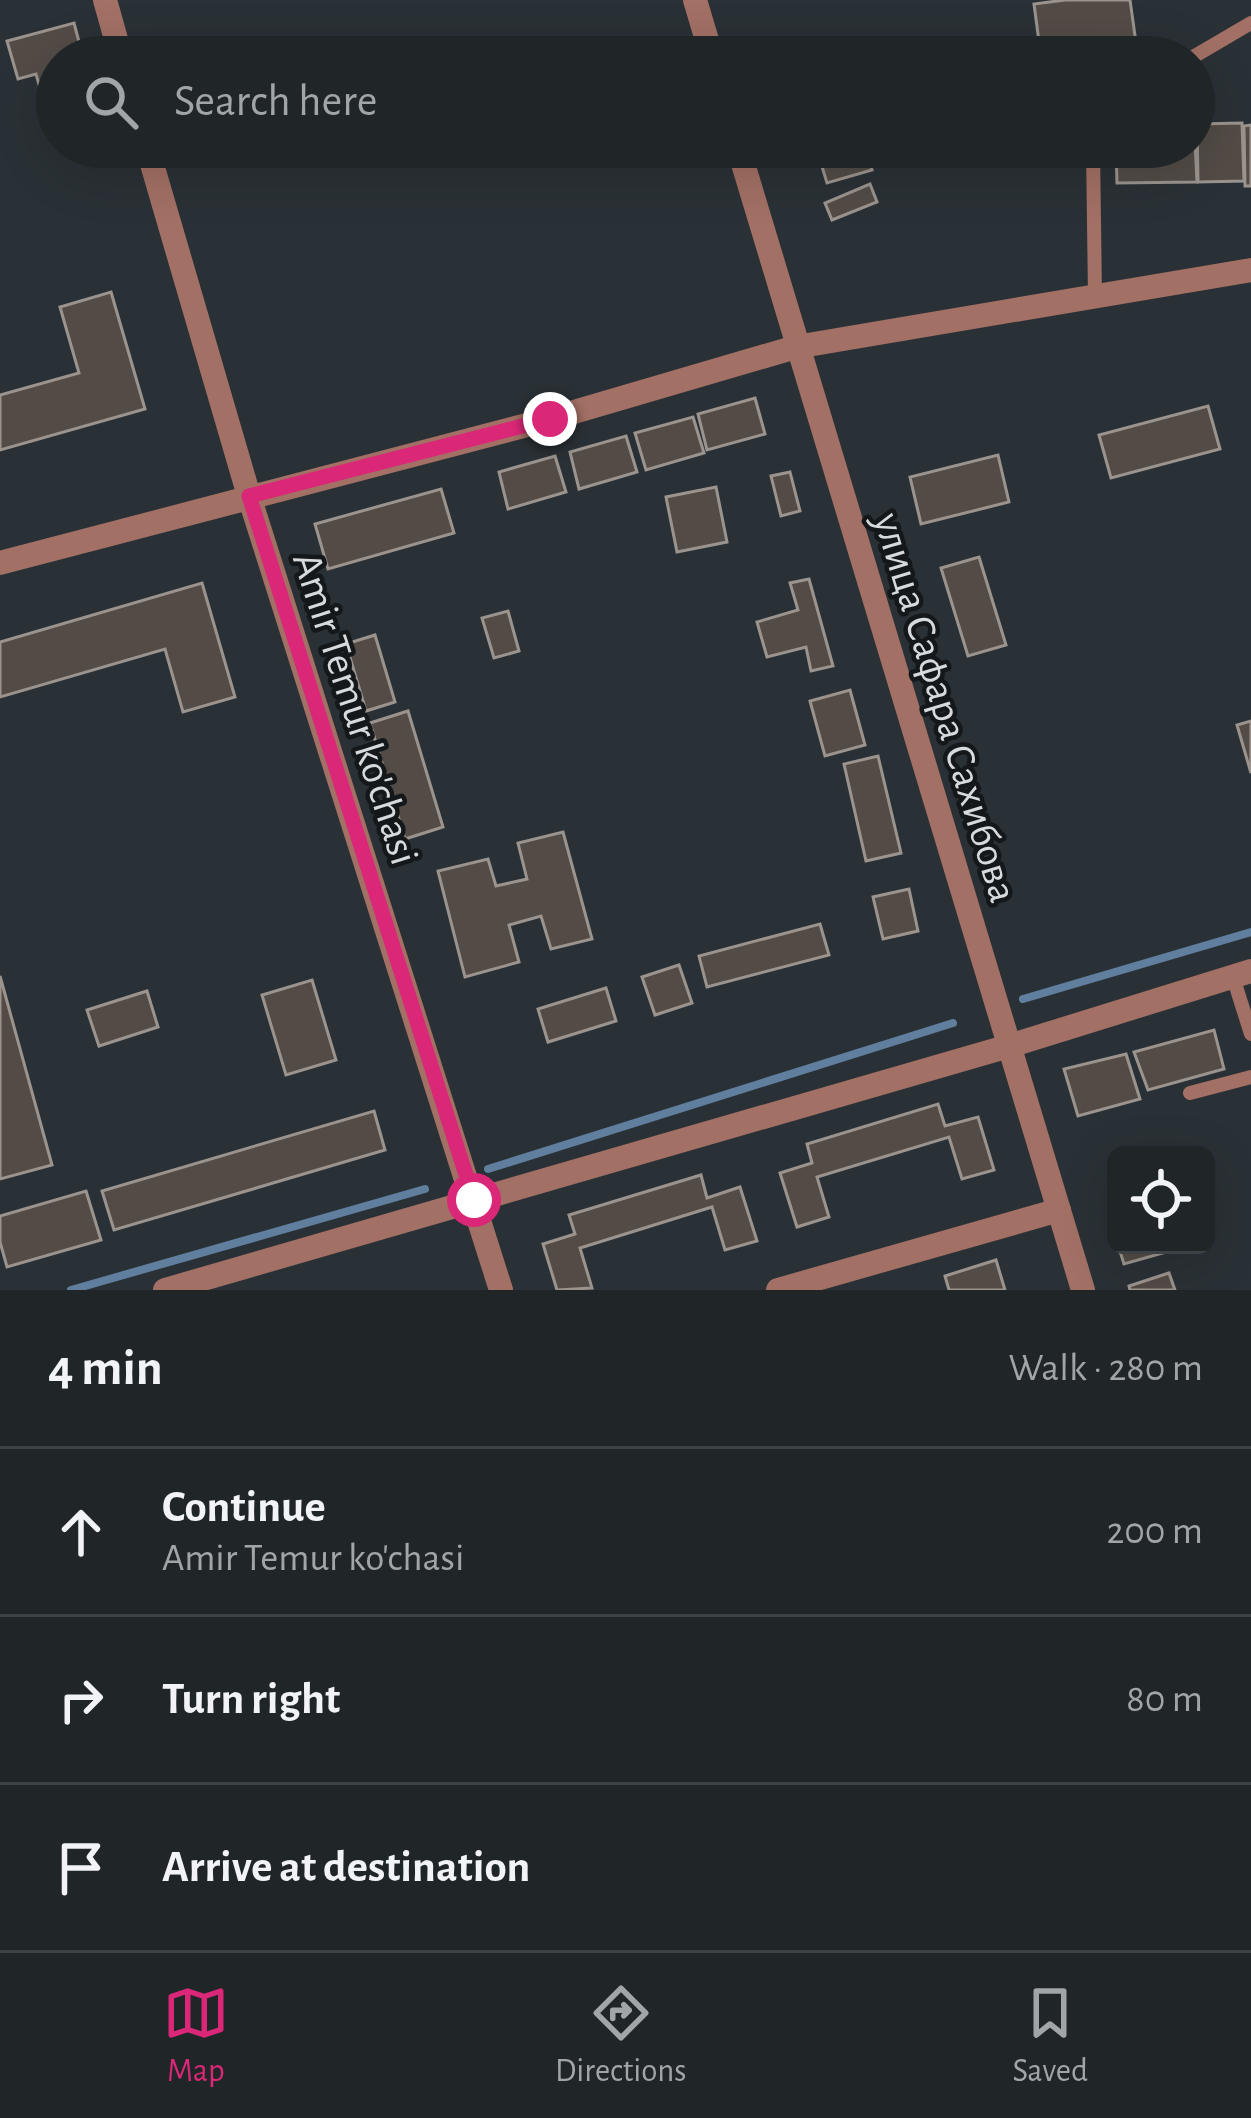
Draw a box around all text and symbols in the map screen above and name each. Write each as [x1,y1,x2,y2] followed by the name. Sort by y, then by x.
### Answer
[36,36,1215,168] search box
[78,69,144,135] icon: search
[174,79,377,124] text: Search here
[523,392,577,446] route end
[866,507,1024,907] street label: улица Сафара Сахибова
[285,547,425,870] street label: Amir Temur ko'chasi
[1107,1146,1215,1254] map controls
[1107,1146,1215,1254] button: locate
[447,1173,501,1227] route start
[48,1343,163,1394] text: 4 min
[1009,1349,1203,1388] text: Walk · 280 m
[162,1485,326,1530] text: Continue
[48,1499,114,1565] icon: ahead
[1106,1512,1203,1551] text: 200 m
[162,1539,464,1578] text: Amir Temur ko'chasi
[48,1667,114,1733] icon: right
[162,1677,340,1722] text: Turn right
[1126,1680,1203,1719] text: 80 m
[48,1835,114,1901] icon: arrive
[162,1845,530,1890] text: Arrive at destination
[163,1980,229,2092] tab: Map
[555,1980,686,2092] tab: Directions
[1012,1980,1088,2092] tab: Saved

